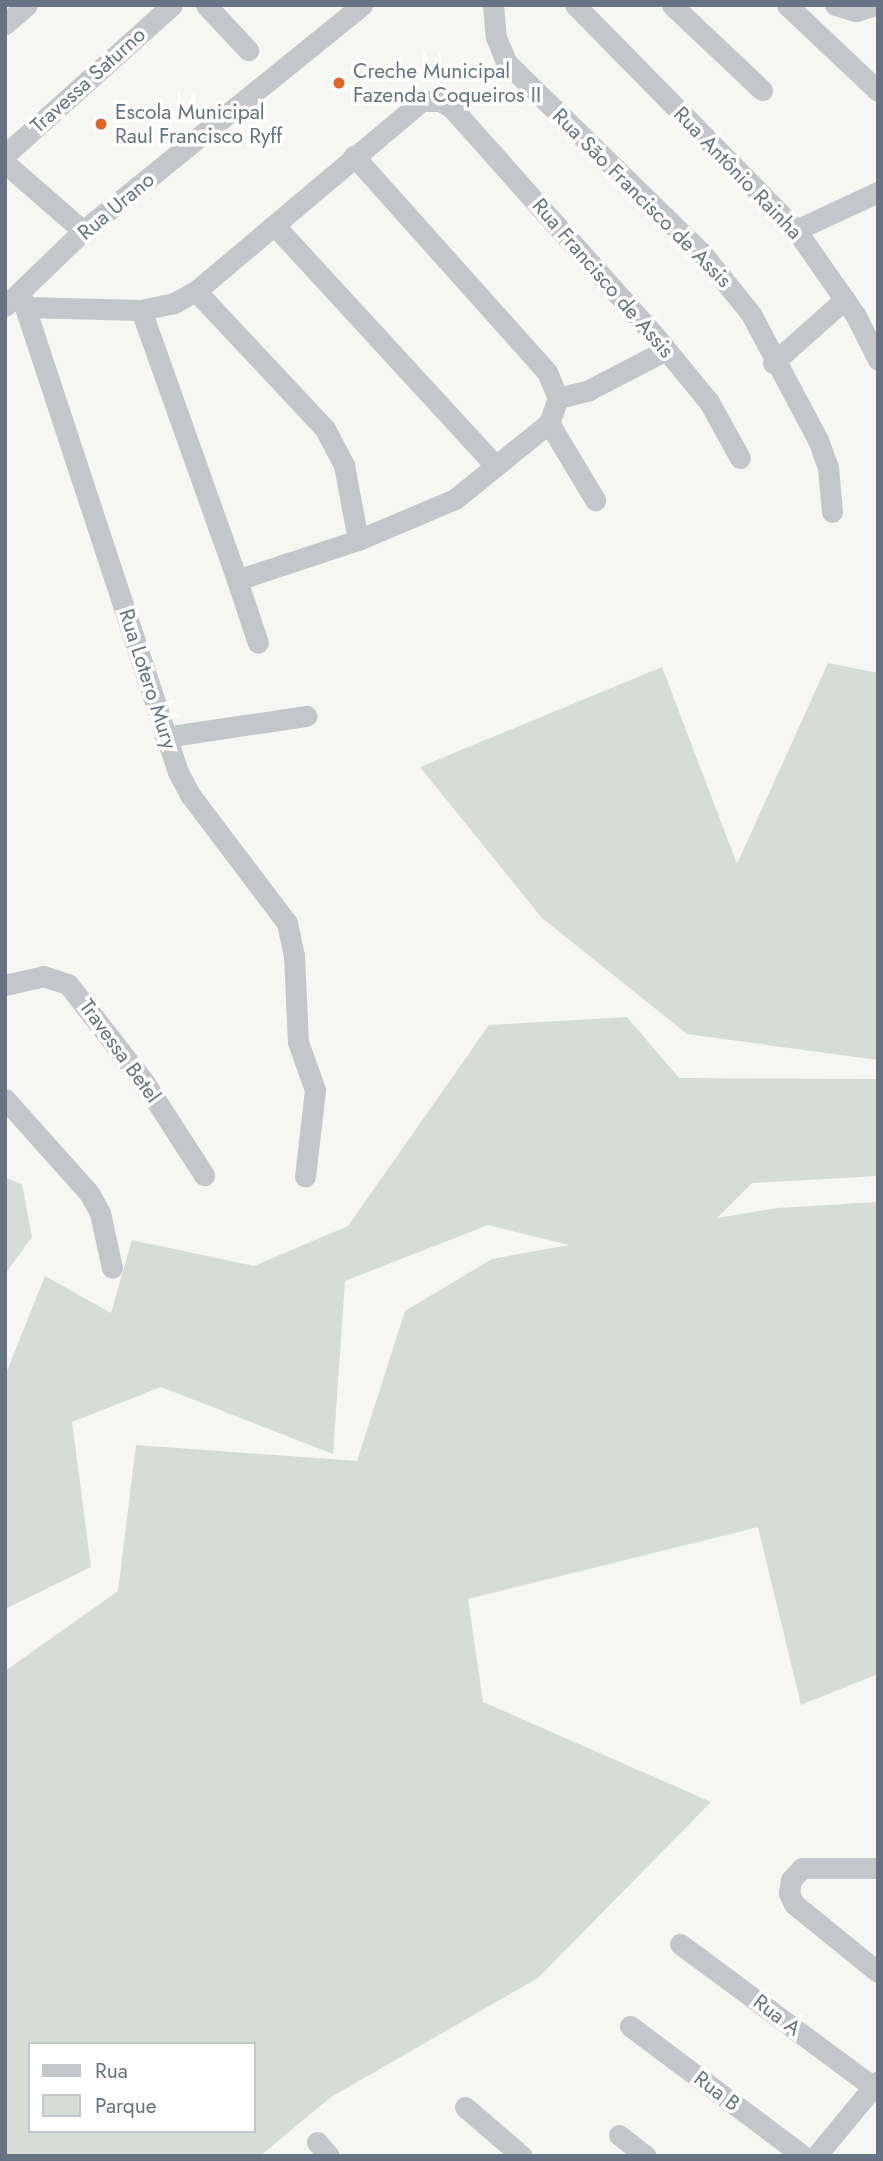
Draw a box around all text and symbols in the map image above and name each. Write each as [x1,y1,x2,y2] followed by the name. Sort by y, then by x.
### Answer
[25,22,151,138] street label: Travessa Saturno
[353,58,541,108] place label: Creche Municipal Fazenda Coqueiros II
[331,75,347,91] marker: Creche Municipal Fazenda Coqueiros II
[115,99,282,149] place label: Escola Municipal Raul Francisco Ryff
[668,102,808,244] street label: Rua Antônio Rainha
[547,103,737,293] street label: Rua São Francisco de Assis
[93,116,109,132] marker: Escola Municipal Raul Francisco Ryff
[73,167,159,245] street label: Rua Urano
[527,193,679,363] street label: Rua Francisco de Assis
[114,606,182,752] street label: Rua Lotero Mury
[74,994,166,1108] street label: Travessa Betel
[748,1989,806,2041] street label: Rua A
[28,2042,256,2133] legend
[95,2056,128,2086] text: Rua
[689,2066,745,2116] street label: Rua B
[95,2091,157,2121] text: Parque

